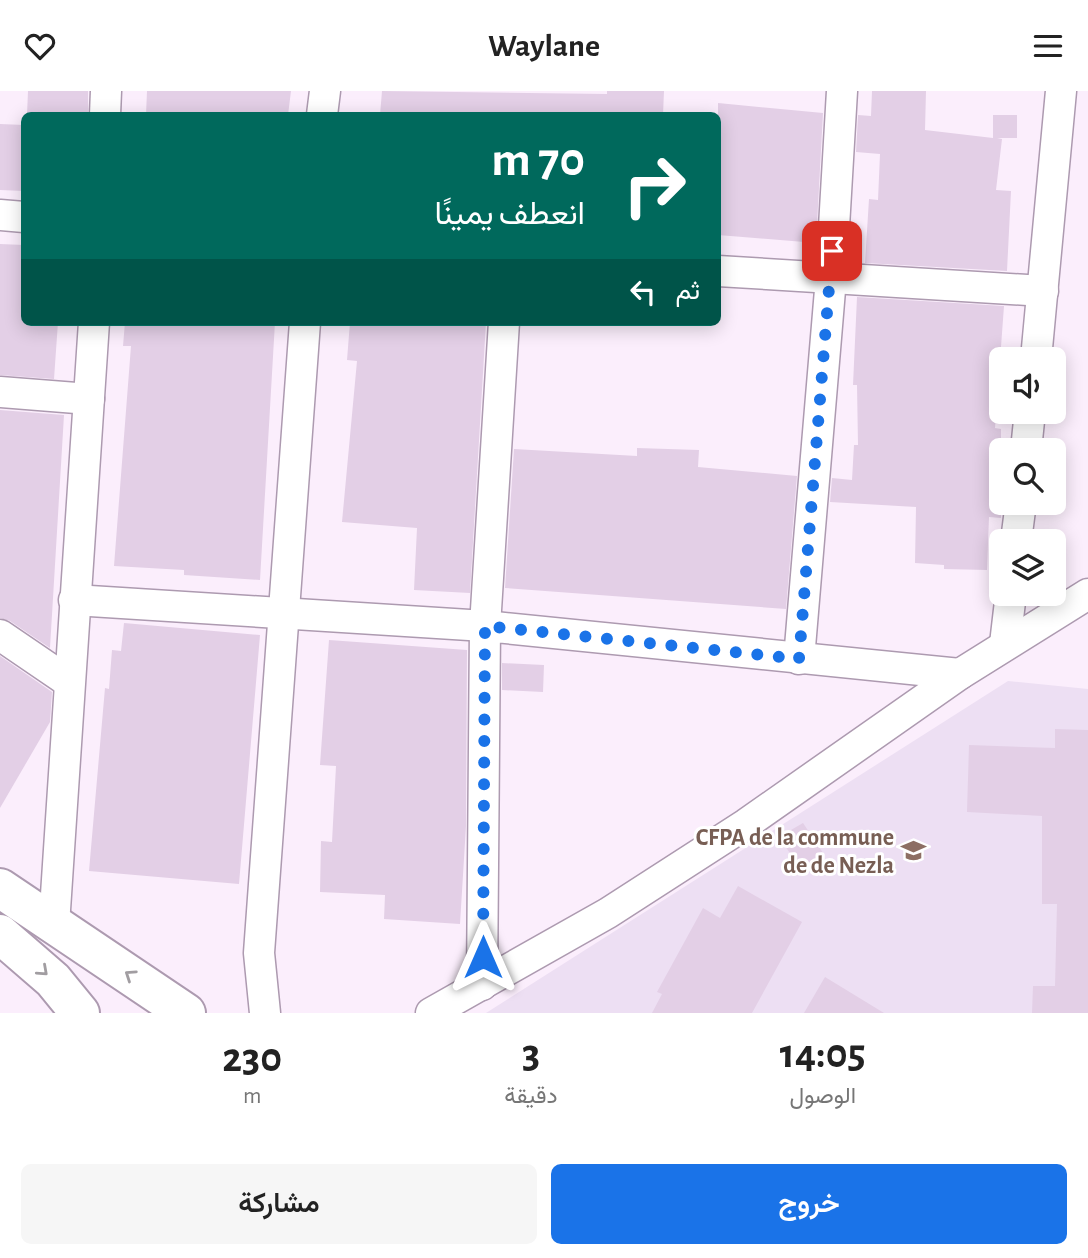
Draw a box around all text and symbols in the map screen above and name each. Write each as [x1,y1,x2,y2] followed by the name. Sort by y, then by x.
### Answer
[21,27,59,65] icon: heart
[1029,27,1067,65] icon: menu
[488,30,600,62] text: Waylane
[491,136,585,185] text: 70 m
[609,140,700,231] icon: right
[434,198,585,230] text: انعطف يمينًا
[802,221,862,281] pin
[813,232,851,270] icon: arrive
[624,273,662,311] icon: left
[676,278,700,304] text: ثم
[989,347,1066,606] map controls
[989,347,1066,424] button: sound
[989,438,1066,515] button: search
[989,529,1066,606] button: layers
[696,826,894,878] place label: CFPA de la commune de de Nezla
[900,837,928,865] school or university icon: CFPA de la commune de de Nezla
[446,920,520,994] position arrow
[35,962,48,975] one-way arrow
[125,971,138,983] one-way arrow
[522,1033,540,1075] text: 3
[780,1033,866,1075] text: 14:05
[222,1037,282,1079] text: 230
[243,1085,261,1108] text: m
[504,1085,558,1108] text: دقيقة
[790,1085,856,1108] text: الوصول
[21,1164,537,1244] button: مشاركة
[551,1164,1067,1244] button: خروج

